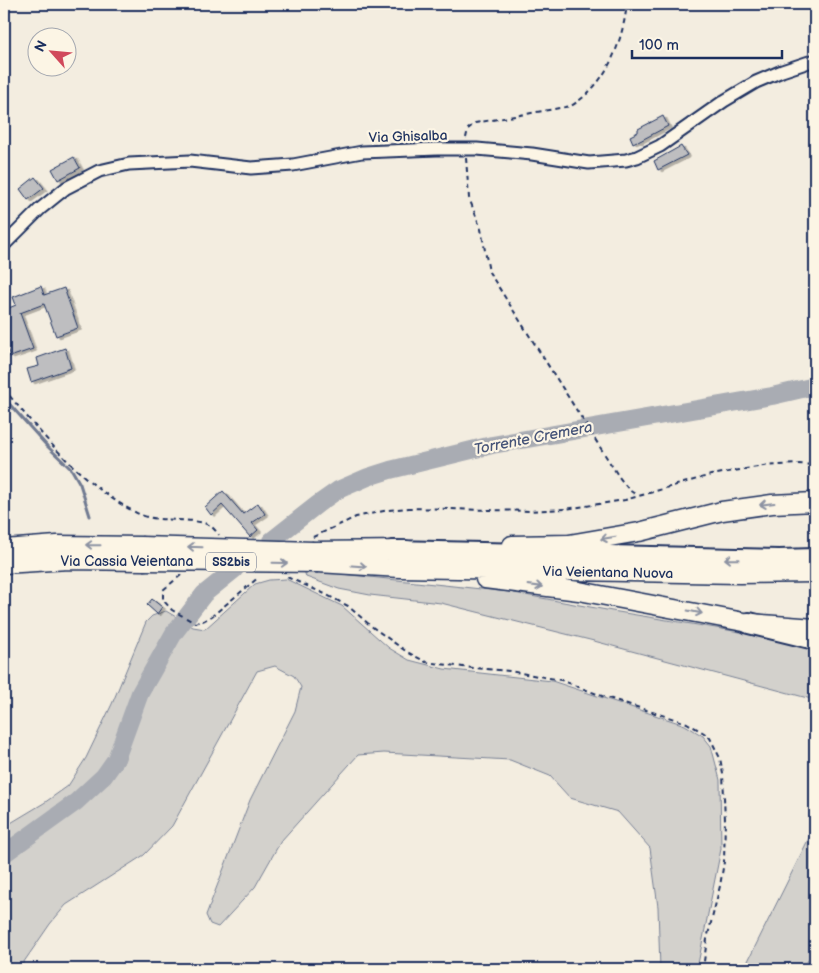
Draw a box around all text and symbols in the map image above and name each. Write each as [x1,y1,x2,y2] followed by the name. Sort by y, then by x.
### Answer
[28,28,78,78] north arrow
[632,28,782,60] scale bar
[639,36,679,55] text: 100 m
[31,38,51,55] text: N
[368,127,448,146] street label: Via Ghisalba
[472,418,594,459] water label: Torrente Cremera
[759,500,775,510] one-way arrow
[600,533,616,543] one-way arrow
[85,540,101,550] one-way arrow
[187,543,203,552] one-way arrow
[206,552,256,572] road number: SS2bis
[61,553,194,570] street label: Via Cassia Veientana
[724,555,740,564] one-way arrow
[272,558,288,567] one-way arrow
[351,561,367,570] one-way arrow
[543,563,674,582] street label: Via Veientana Nuova
[527,581,543,591] one-way arrow
[687,608,703,618] one-way arrow

